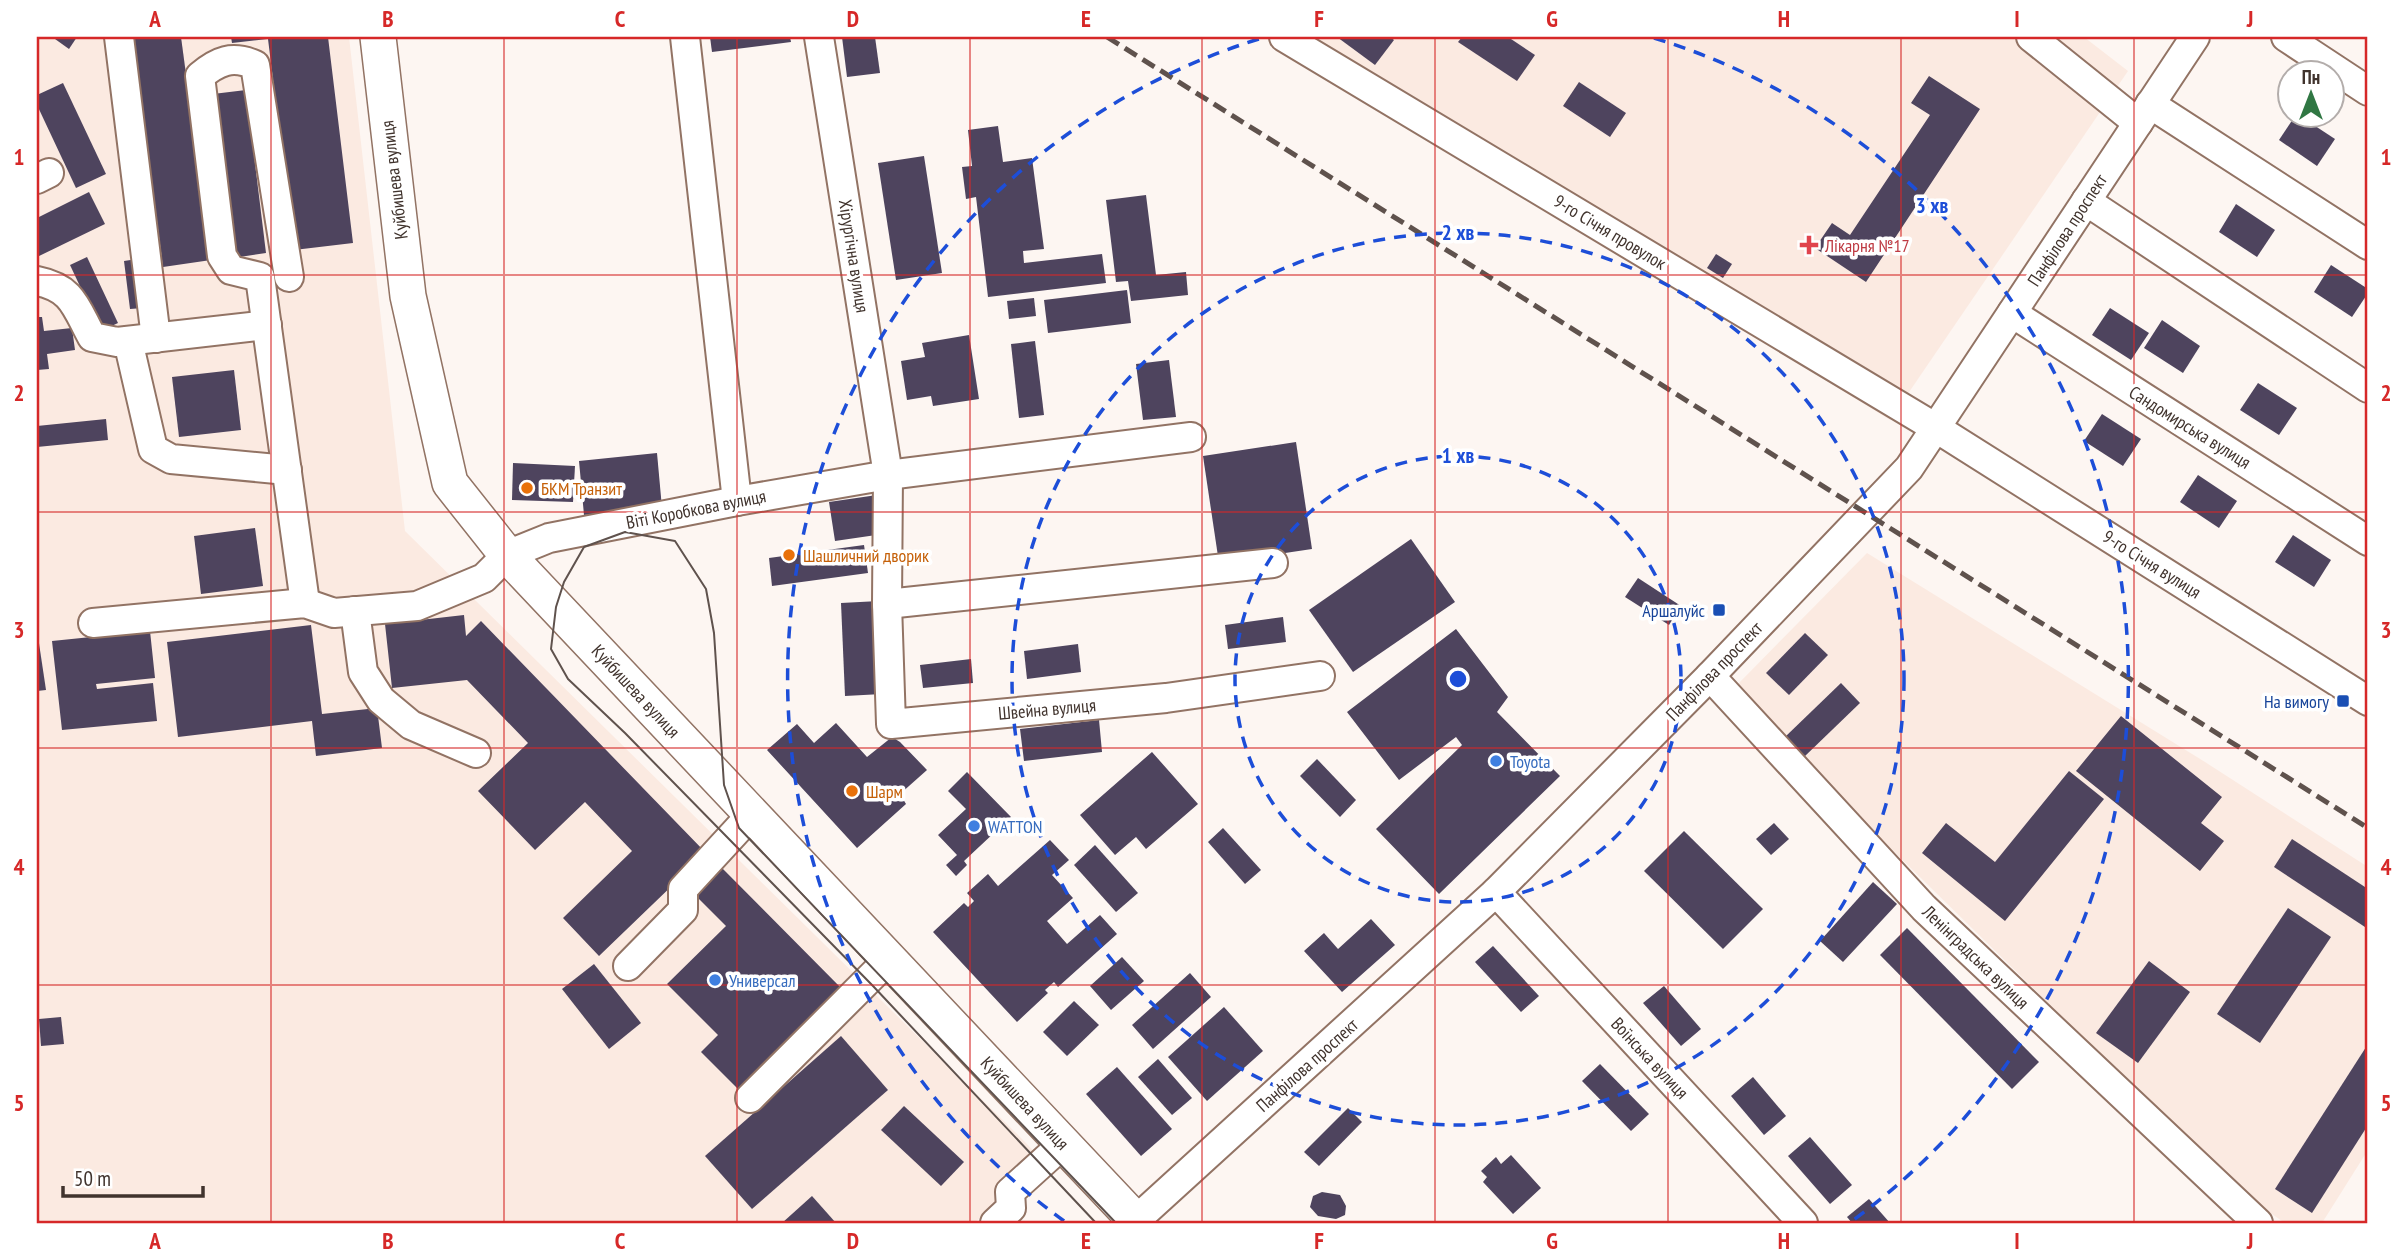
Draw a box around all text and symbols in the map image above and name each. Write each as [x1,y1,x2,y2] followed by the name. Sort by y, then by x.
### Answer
[148,4,161,33] text: A
[382,4,394,33] text: B
[615,4,626,33] text: C
[847,4,859,33] text: D
[1081,4,1091,33] text: E
[1314,4,1324,33] text: F
[1546,4,1558,33] text: G
[1778,4,1790,33] text: H
[2014,4,2020,33] text: I
[2246,4,2253,33] text: J
[2276,60,2346,130] north arrow
[2302,65,2320,89] text: Пн
[375,119,413,241] street label: Куйбишева вулиця
[14,142,25,171] text: 1
[2381,142,2392,171] text: 1
[2022,169,2112,290] street label: Панфілова проспект
[1550,189,1670,275] street label: 9-го Січня провулок
[1916,192,1948,219] text: 3 хв
[834,198,874,314] street label: Хірургічна вулиця
[1442,219,1474,246] text: 2 хв
[1824,234,1910,257] place label: Лікарня №17
[1799,235,1819,255] marker: Лікарня №17
[14,378,25,407] text: 2
[2381,378,2392,407] text: 2
[2125,380,2255,474] street label: Сандомирська вулиця
[1442,442,1474,469] text: 1 хв
[541,477,622,500] place label: БКМ Транзит
[519,480,535,496] marker: БКМ Транзит
[624,484,768,534] street label: Віті Коробкова вулиця
[2098,525,2206,603] street label: 9-го Січня вулиця
[803,544,929,567] place label: Шашличний дворик
[781,547,797,563] marker: Шашличний дворик
[1642,599,1706,622] place label: Аршалуйс
[1711,602,1727,618] marker: Аршалуйс
[14,615,25,644] text: 3
[2381,615,2392,644] text: 3
[1661,616,1767,725] street label: Панфілова проспект
[587,639,685,743] street label: Куйбишева вулиця
[1446,667,1470,691] centre of rings
[2264,690,2329,713] place label: На вимогу
[997,693,1097,725] street label: Швейна вулиця
[2335,693,2351,709] marker: На вимогу
[1510,750,1550,773] place label: Toyota
[1488,753,1504,769] marker: Toyota
[866,780,903,803] place label: Шарм
[844,783,860,799] marker: Шарм
[988,815,1043,838] place label: WATTON
[966,818,982,834] marker: WATTON
[14,852,25,881] text: 4
[2381,852,2392,881] text: 4
[1917,900,2034,1014] street label: Ленінградська вулиця
[729,969,796,992] place label: Универсал
[707,972,723,988] marker: Универсал
[1606,1012,1694,1104] street label: Воїнська вулиця
[1251,1013,1363,1117] street label: Панфілова проспект
[976,1051,1074,1155] street label: Куйбишева вулиця
[14,1088,25,1117] text: 5
[2381,1088,2392,1117] text: 5
[63,1155,203,1199] scale bar
[74,1165,111,1192] text: 50 m
[148,1226,161,1255] text: A
[382,1226,394,1255] text: B
[615,1226,626,1255] text: C
[847,1226,859,1255] text: D
[1081,1226,1091,1255] text: E
[1314,1226,1324,1255] text: F
[1546,1226,1558,1255] text: G
[1778,1226,1790,1255] text: H
[2014,1226,2020,1255] text: I
[2246,1226,2253,1255] text: J

